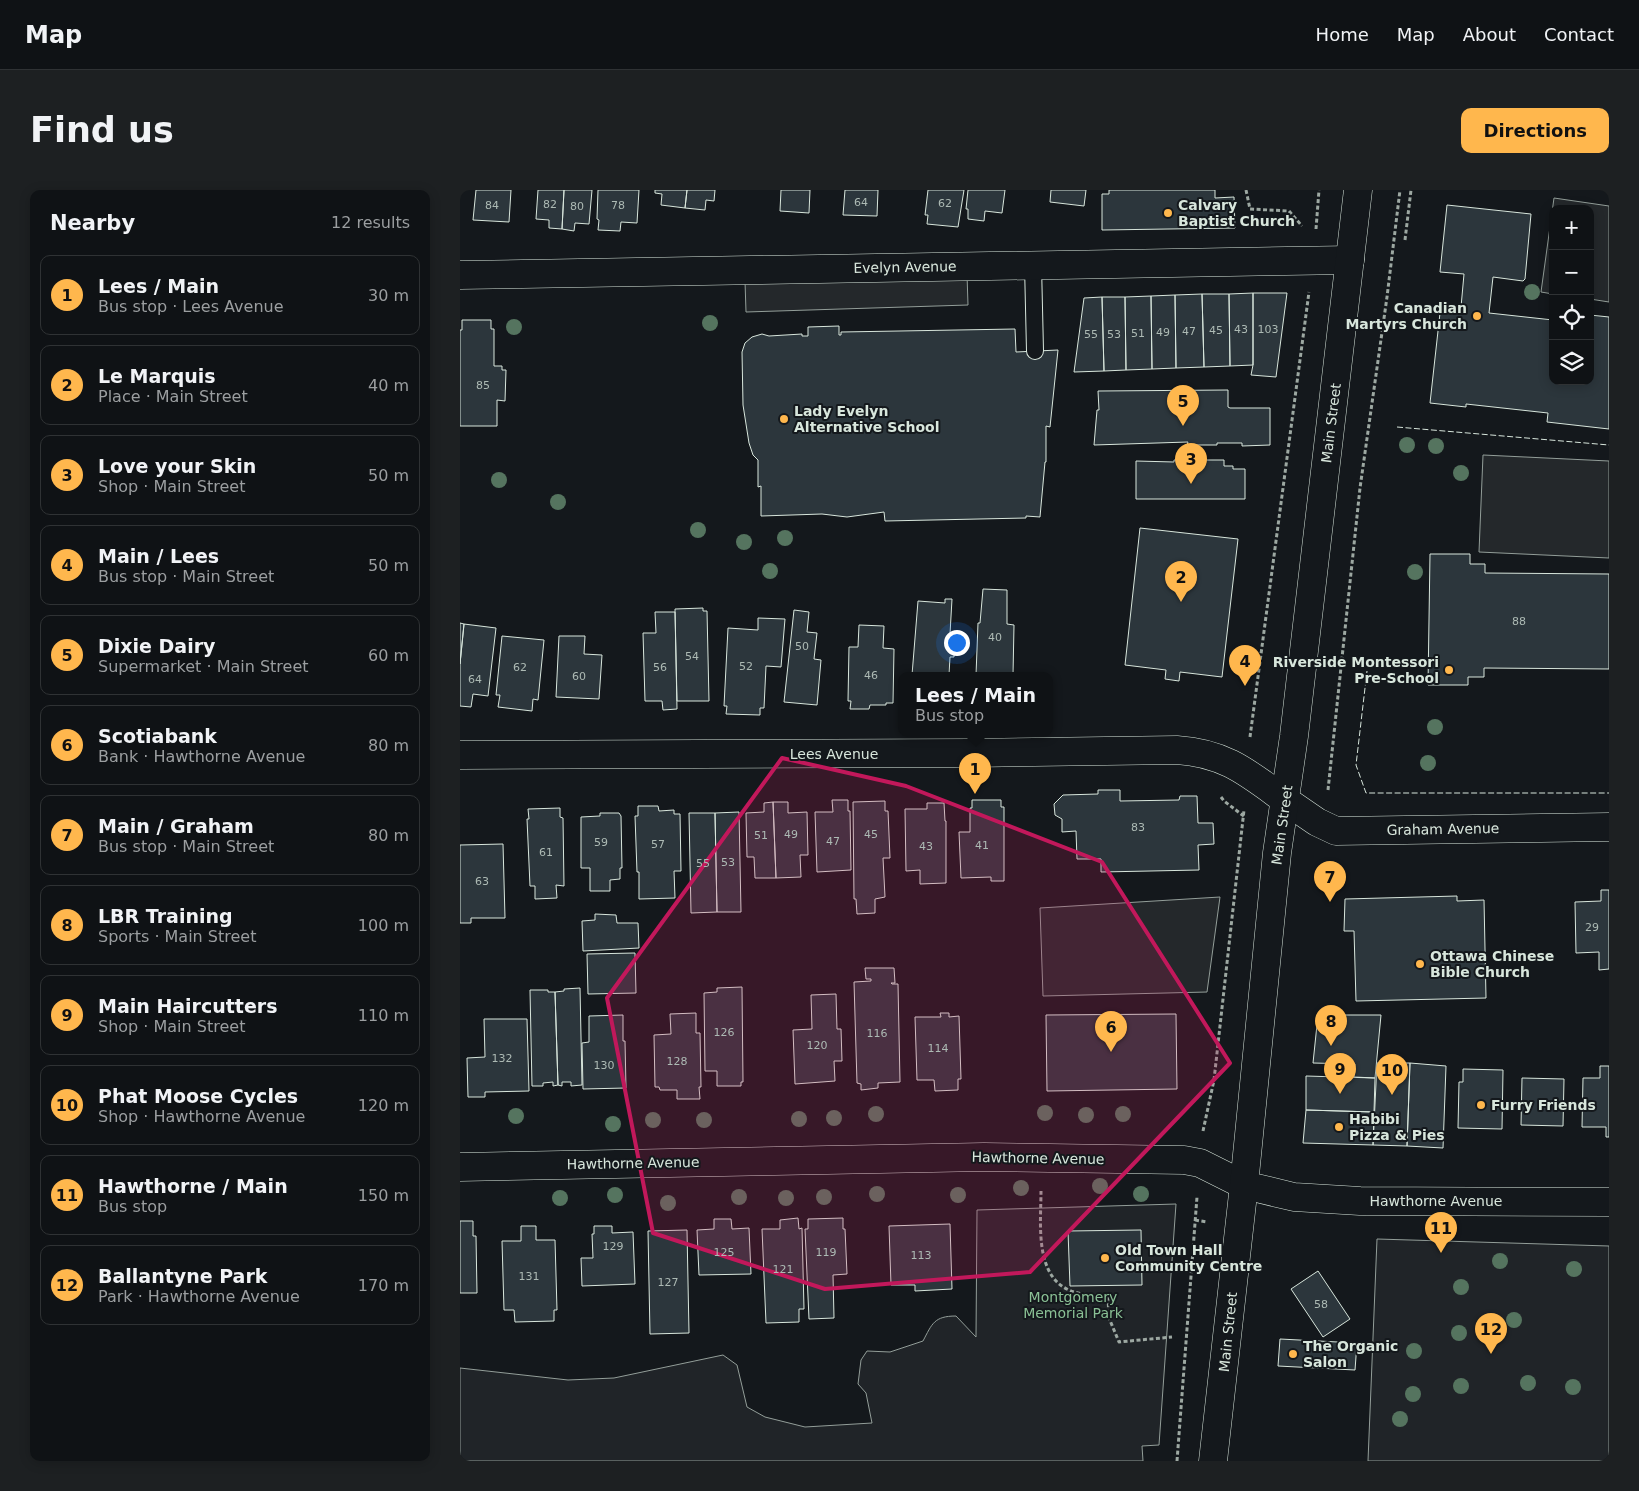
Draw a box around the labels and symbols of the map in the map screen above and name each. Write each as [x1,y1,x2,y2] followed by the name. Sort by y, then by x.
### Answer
[854,196,868,209] house number: 64
[938,197,952,210] house number: 62
[1178,197,1295,229] place label: Calvary Baptist Church
[543,198,557,211] house number: 82
[485,199,499,212] house number: 84
[611,199,625,212] house number: 78
[570,200,584,213] house number: 80
[1162,207,1174,219] marker: Calvary Baptist Church
[853,258,957,276] street label: Evelyn Avenue
[1345,300,1467,332] place label: Canadian Martyrs Church
[1471,310,1483,322] marker: Canadian Martyrs Church
[1234,323,1248,336] house number: 43
[1258,323,1279,336] house number: 103
[1209,324,1223,337] house number: 45
[1182,325,1196,338] house number: 47
[1156,326,1170,339] house number: 49
[1131,327,1145,340] house number: 51
[1084,328,1098,341] house number: 55
[1107,328,1121,341] house number: 53
[476,379,490,392] house number: 85
[1318,382,1344,464] street label: Main Street
[1167,385,1199,426] pin: 5
[794,403,940,435] place label: Lady Evelyn Alternative School
[778,413,790,425] marker: Lady Evelyn Alternative School
[1175,443,1207,484] pin: 3
[1165,561,1197,602] pin: 2
[1512,615,1526,628] house number: 88
[944,630,970,656] your location
[988,631,1002,644] house number: 40
[795,640,809,653] house number: 50
[1229,645,1261,686] pin: 4
[685,650,699,663] house number: 54
[1273,654,1439,686] place label: Riverside Montessori Pre-School
[739,660,753,673] house number: 52
[513,661,527,674] house number: 62
[653,661,667,674] house number: 56
[1443,664,1455,676] marker: Riverside Montessori Pre-School
[864,669,878,682] house number: 46
[572,670,586,683] house number: 60
[468,673,482,686] house number: 64
[790,746,878,762] street label: Lees Avenue
[959,753,991,794] pin: 1
[1268,784,1296,866] street label: Main Street
[1386,820,1500,838] street label: Graham Avenue
[1131,821,1145,834] house number: 83
[784,828,798,841] house number: 49
[864,828,878,841] house number: 45
[754,829,768,842] house number: 51
[826,835,840,848] house number: 47
[594,836,608,849] house number: 59
[651,838,665,851] house number: 57
[975,839,989,852] house number: 41
[919,840,933,853] house number: 43
[539,846,553,859] house number: 61
[721,856,735,869] house number: 53
[696,857,710,870] house number: 55
[1314,861,1346,902] pin: 7
[475,875,489,888] house number: 63
[1585,921,1599,934] house number: 29
[1430,948,1554,980] place label: Ottawa Chinese Bible Church
[1414,958,1426,970] marker: Ottawa Chinese Bible Church
[1315,1005,1347,1046] pin: 8
[1095,1011,1127,1052] pin: 6
[714,1026,735,1039] house number: 126
[867,1027,888,1040] house number: 116
[807,1039,828,1052] house number: 120
[928,1042,949,1055] house number: 114
[492,1052,513,1065] house number: 132
[1324,1053,1356,1094] pin: 9
[1376,1054,1408,1095] pin: 10
[667,1055,688,1068] house number: 128
[594,1059,615,1072] house number: 130
[1491,1097,1596,1113] place label: Furry Friends
[1475,1099,1487,1111] marker: Furry Friends
[1349,1111,1445,1143] place label: Habibi Pizza & Pies
[1333,1121,1345,1133] marker: Habibi Pizza & Pies
[971,1149,1105,1167] street label: Hawthorne Avenue
[566,1154,700,1172] street label: Hawthorne Avenue
[1370,1193,1502,1209] street label: Hawthorne Avenue
[1425,1212,1457,1253] pin: 11
[603,1240,624,1253] house number: 129
[1115,1242,1262,1274] place label: Old Town Hall Community Centre
[714,1246,735,1259] house number: 125
[816,1246,837,1259] house number: 119
[911,1249,932,1262] house number: 113
[1099,1252,1111,1264] marker: Old Town Hall Community Centre
[773,1263,794,1276] house number: 121
[519,1270,540,1283] house number: 131
[658,1276,679,1289] house number: 127
[1023,1289,1124,1321] park label: Montgomery Memorial Park
[1216,1291,1240,1373] street label: Main Street
[1314,1298,1328,1311] house number: 58
[1475,1313,1507,1354] pin: 12
[1303,1338,1398,1370] place label: The Organic Salon
[1287,1348,1299,1360] marker: The Organic Salon

